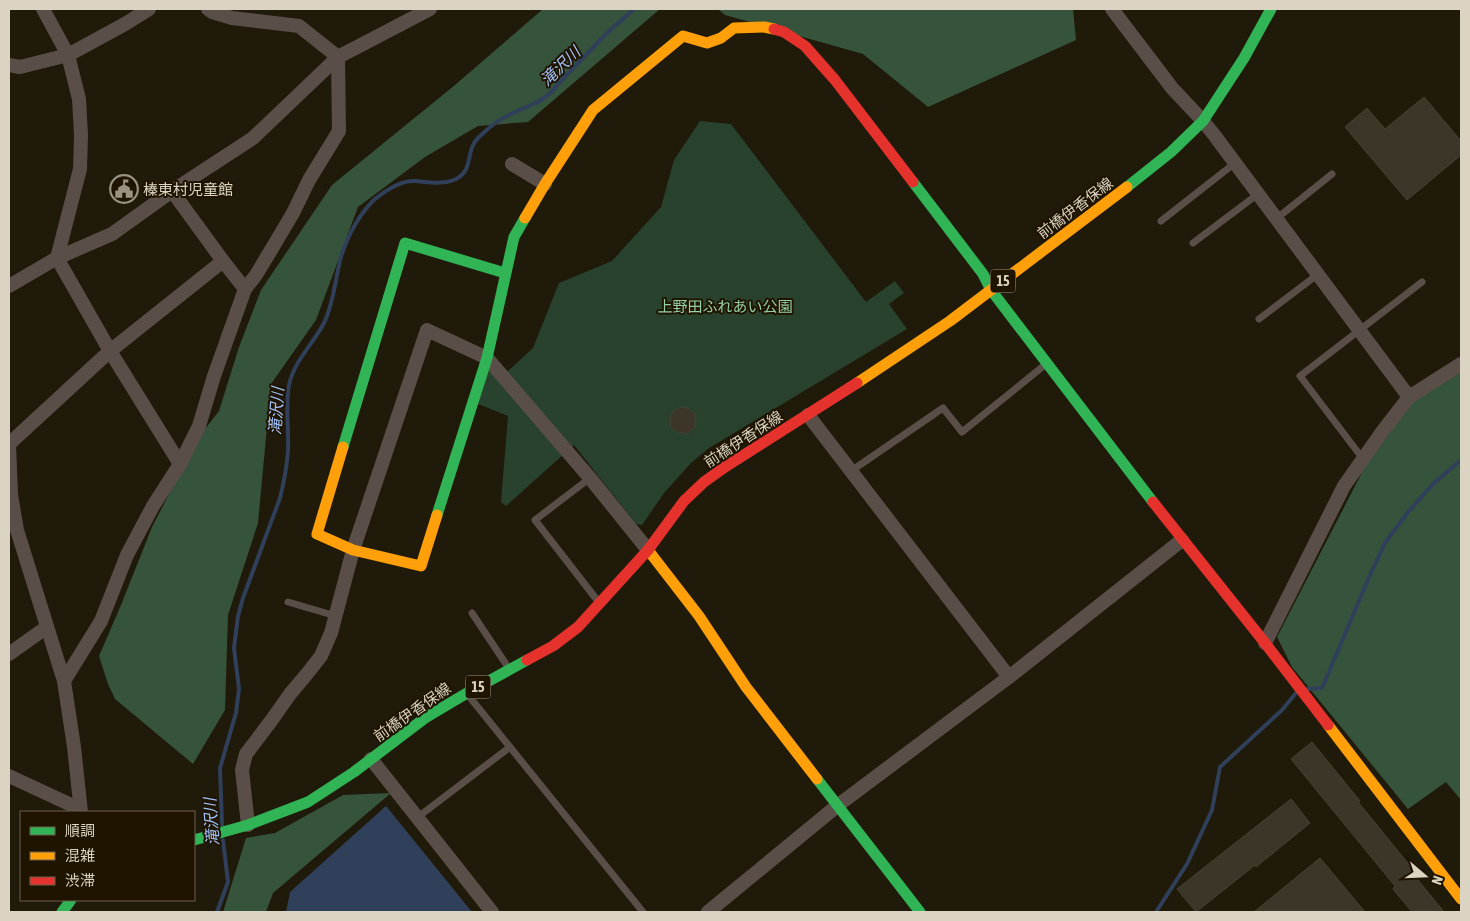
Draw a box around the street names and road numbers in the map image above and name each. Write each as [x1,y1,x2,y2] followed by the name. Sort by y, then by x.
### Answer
[1034,174,1116,242] street label: 前橋伊香保線
[990,270,1016,292] road number: 15
[701,407,785,471] street label: 前橋伊香保線
[466,676,490,699] road number: 15
[370,679,454,745] street label: 前橋伊香保線

